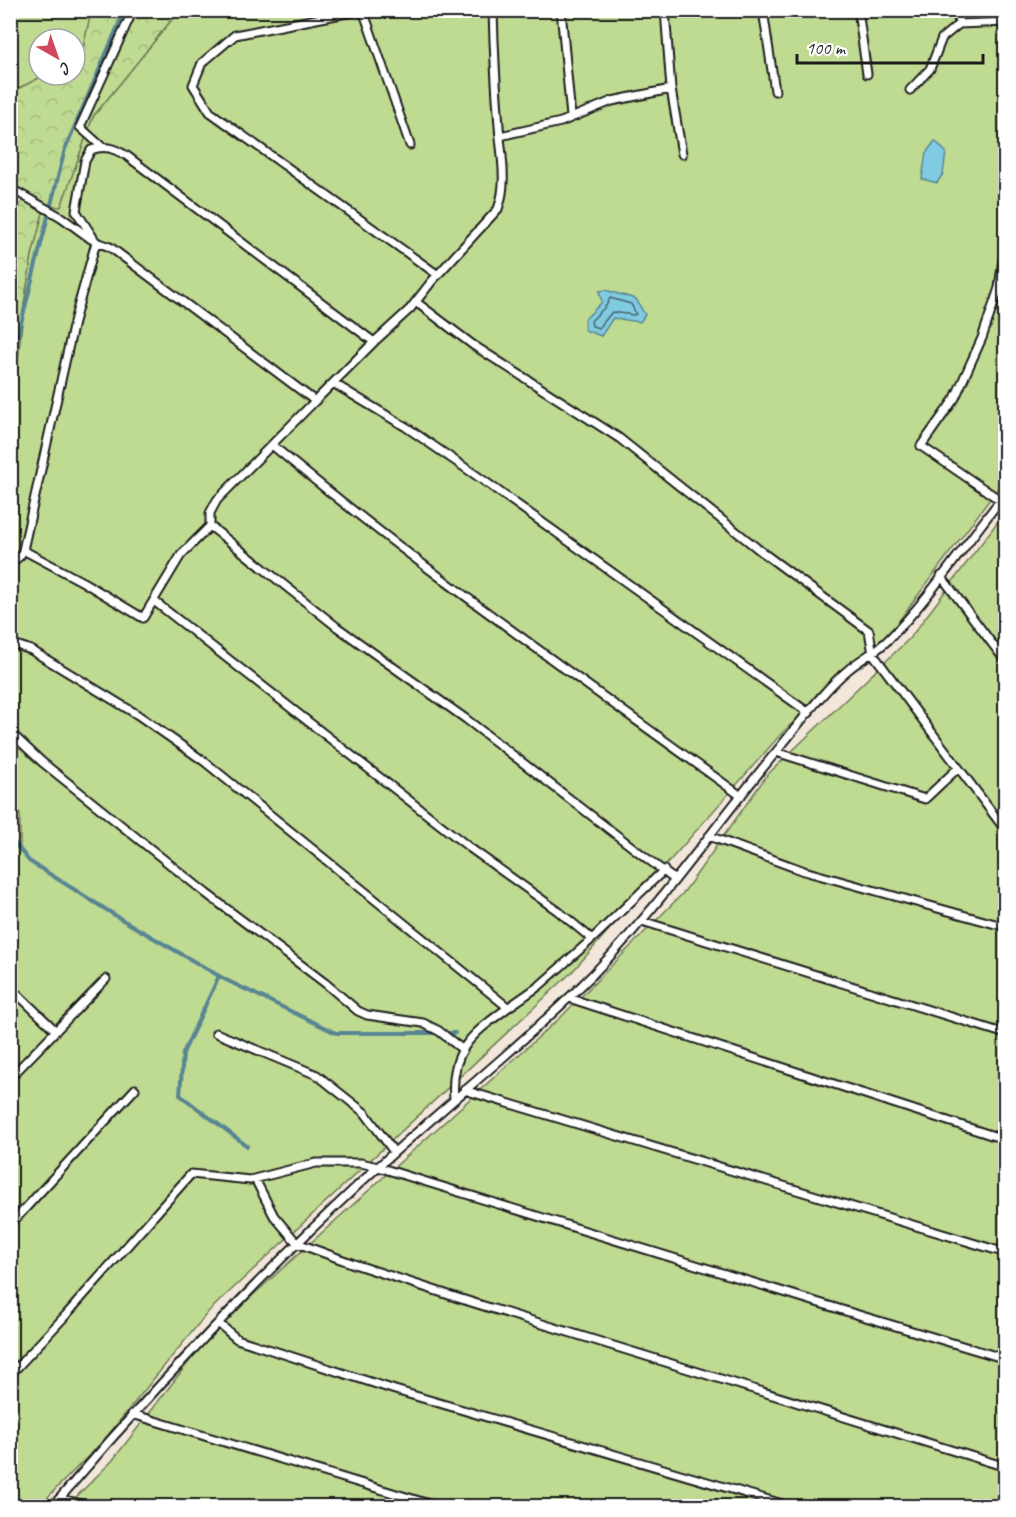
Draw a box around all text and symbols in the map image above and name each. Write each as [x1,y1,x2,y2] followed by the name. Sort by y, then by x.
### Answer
[27,27,87,87] north arrow
[797,27,983,65] scale bar
[806,37,847,59] text: 100 m
[55,58,75,79] text: С

